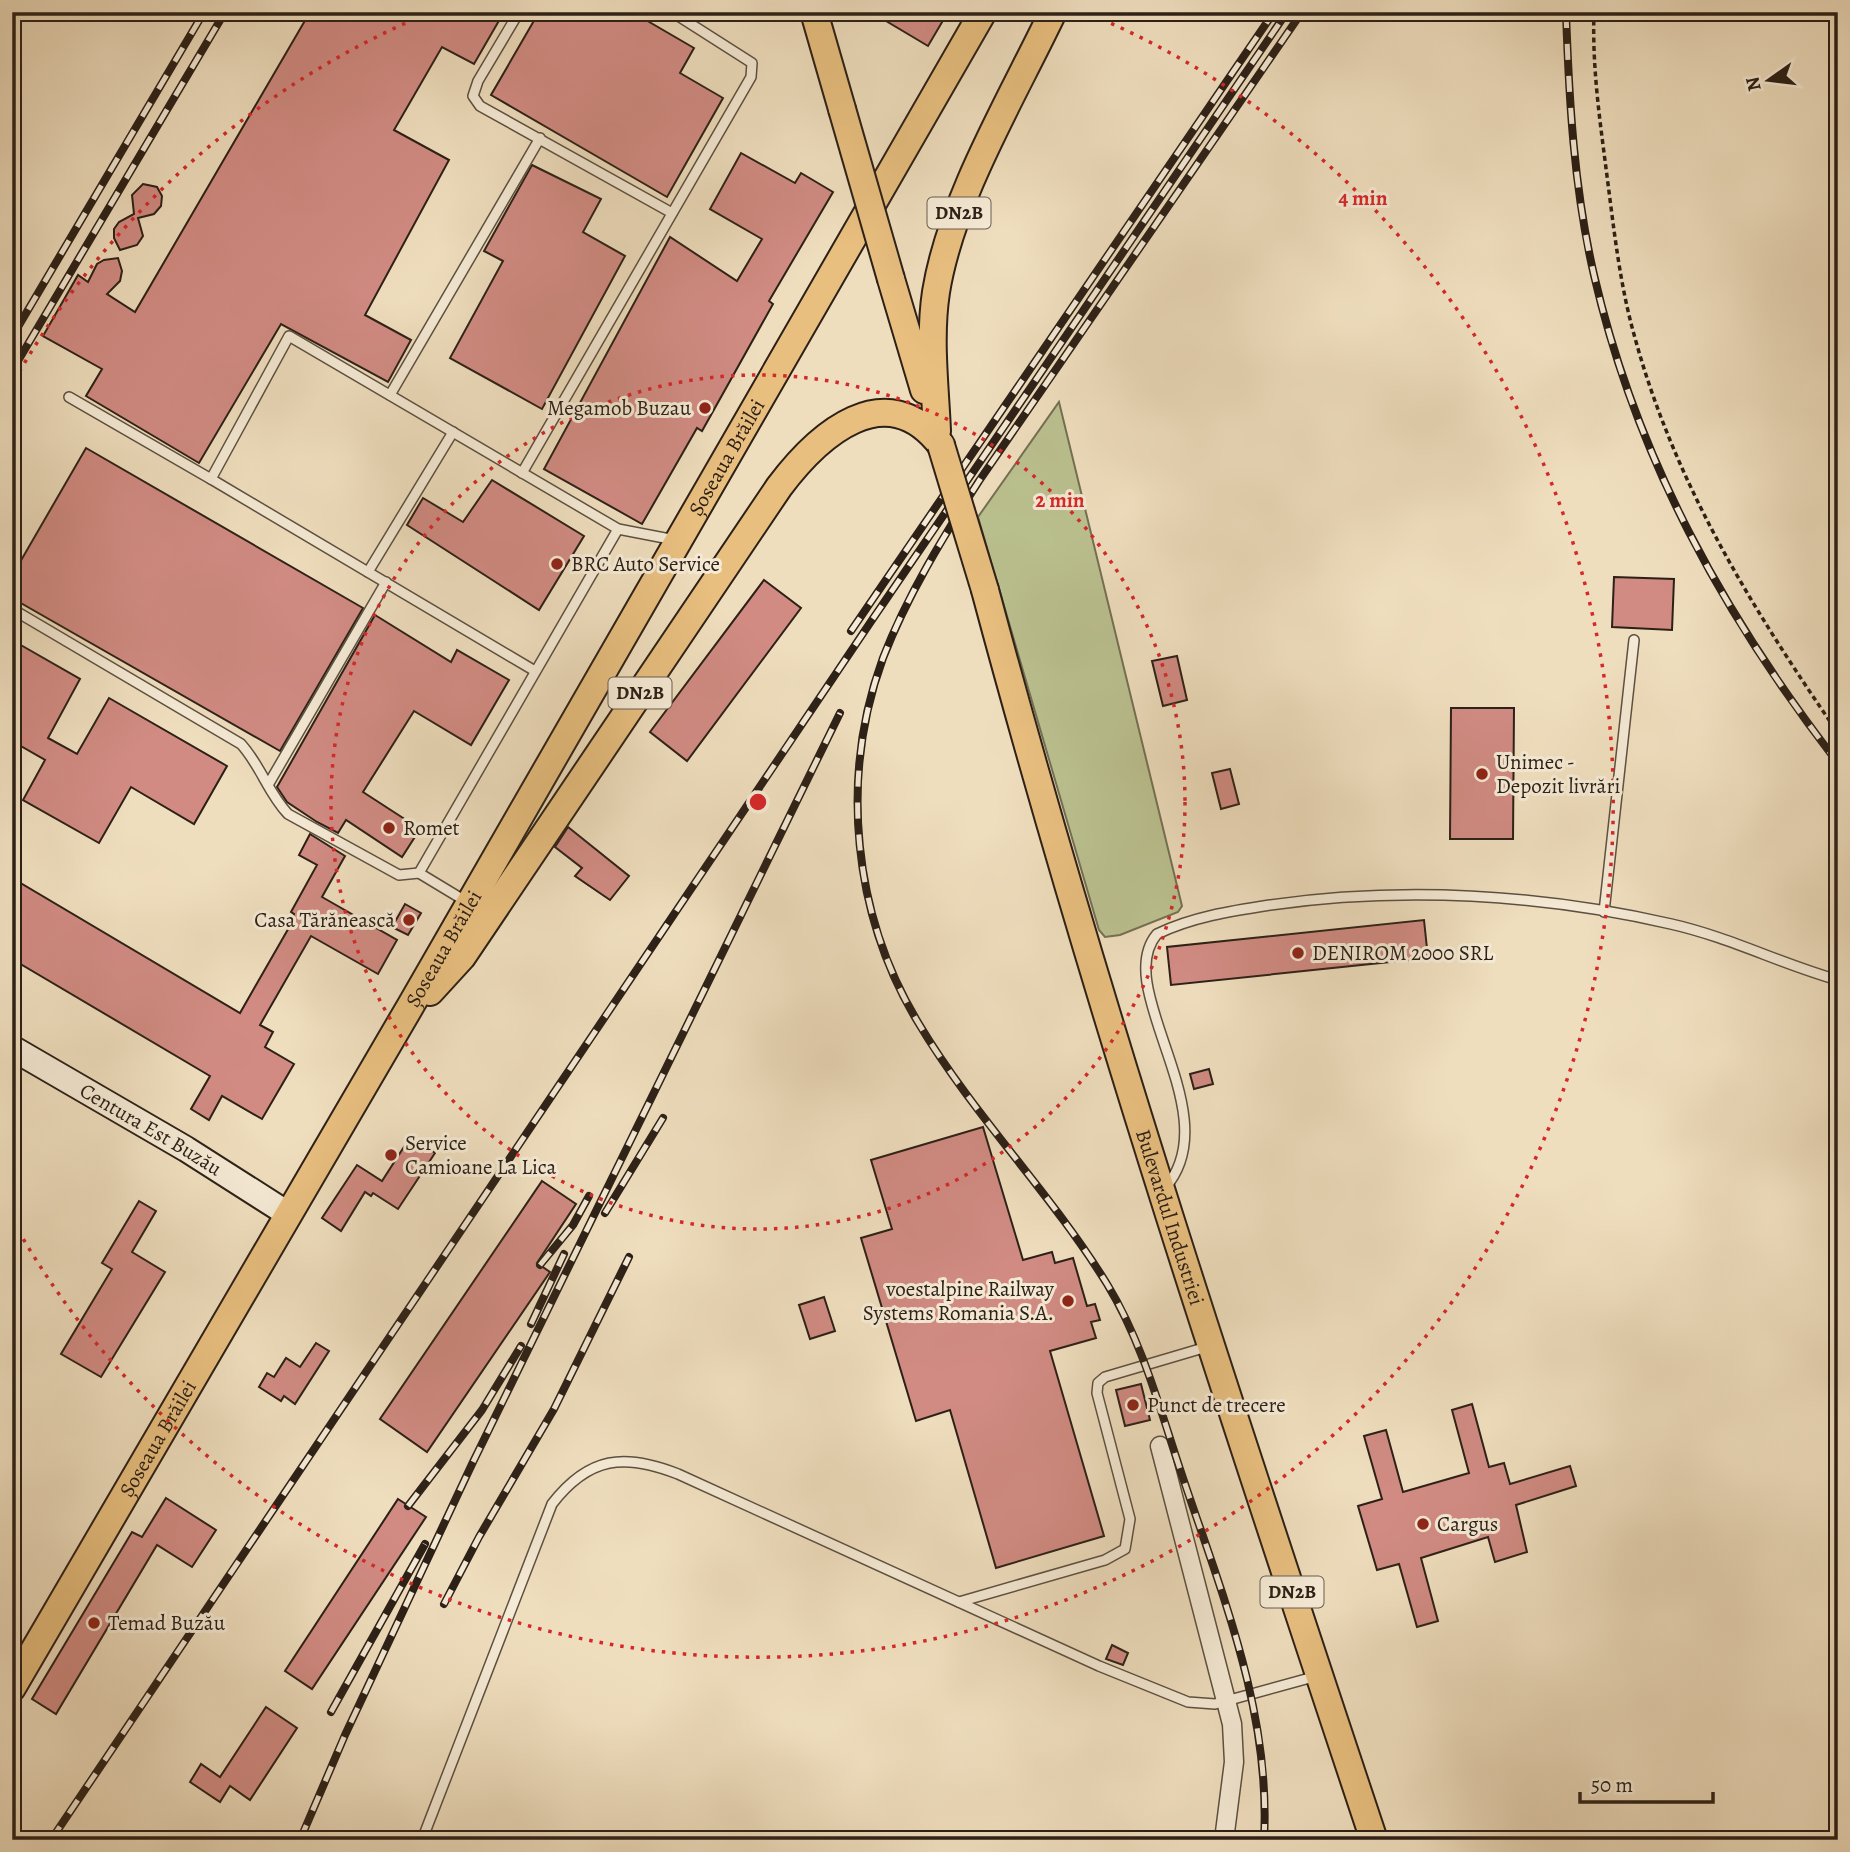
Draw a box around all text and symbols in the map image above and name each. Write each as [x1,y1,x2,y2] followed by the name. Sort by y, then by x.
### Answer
[1734,46,1804,116] north arrow
[1739,74,1768,94] text: N
[1338,184,1388,212] text: 4 min
[928,197,990,228] road number: DN2B
[547,394,692,422] place label: Megamob Buzau
[682,394,771,521] street label: Șoseaua Brăilei
[697,400,713,416] marker: Megamob Buzau
[1035,486,1085,514] text: 2 min
[571,550,720,578] place label: BRC Auto Service
[549,556,565,572] marker: BRC Auto Service
[608,678,672,708] road number: DN2B
[1496,748,1620,800] place label: Unimec - Depozit livrări
[1474,766,1490,782] marker: Unimec - Depozit livrări
[746,790,770,814] centre of rings
[403,814,460,842] place label: Romet
[381,820,397,836] marker: Romet
[399,885,488,1012] street label: Șoseaua Brăilei
[254,906,395,934] place label: Casa Tărănească
[401,912,417,928] marker: Casa Tărănească
[1312,939,1494,967] place label: DENIROM 2000 SRL
[1290,945,1306,961] marker: DENIROM 2000 SRL
[75,1076,228,1183] street label: Centura Est Buzău
[1129,1126,1211,1309] street label: Bulevardul Industriei
[405,1129,556,1181] place label: Service Camioane La Lica
[383,1147,399,1163] marker: Service Camioane La Lica
[863,1275,1055,1327] place label: voestalpine Railway Systems Romania S.A.
[1060,1293,1076,1309] marker: voestalpine Railway Systems Romania S.A.
[113,1375,203,1502] street label: Șoseaua Brăilei
[1147,1391,1286,1419] place label: Punct de trecere
[1125,1397,1141,1413] marker: Punct de trecere
[1437,1510,1498,1538] place label: Cargus
[1415,1516,1431,1532] marker: Cargus
[1260,1576,1324,1608] road number: DN2B
[108,1609,226,1637] place label: Temad Buzău
[86,1615,102,1631] marker: Temad Buzău
[1580,1761,1714,1805] scale bar
[1591,1771,1633,1799] text: 50 m

